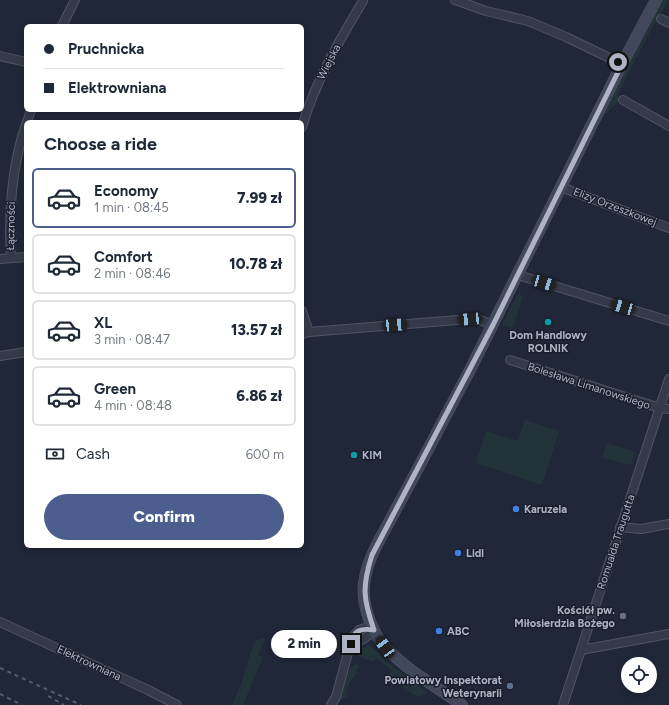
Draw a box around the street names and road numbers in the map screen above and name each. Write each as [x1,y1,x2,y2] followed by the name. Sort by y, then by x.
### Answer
[315,42,343,82] street label: Wiejska
[571,185,659,229] street label: Elizy Orzeszkowej
[4,201,18,251] street label: Łączności
[526,360,652,412] street label: Bolesława Limanowskiego
[595,493,637,591] street label: Romualda Traugutta
[55,643,123,683] street label: Elektrowniana

